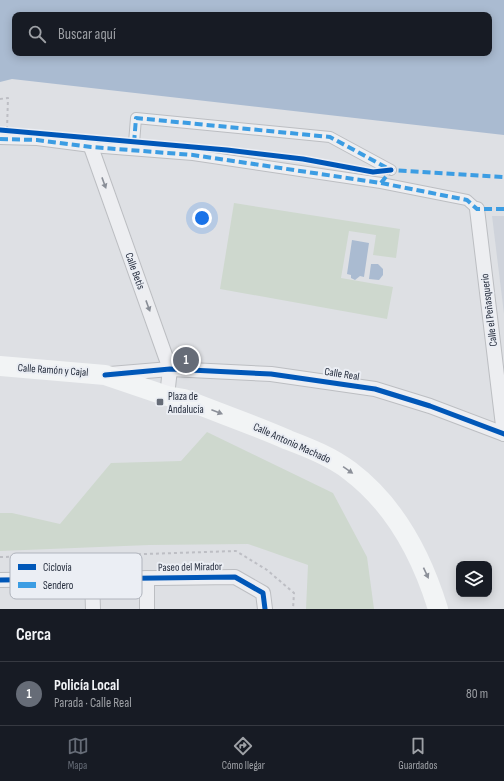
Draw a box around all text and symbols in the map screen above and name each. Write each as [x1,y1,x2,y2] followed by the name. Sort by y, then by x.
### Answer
[12,12,492,56] search box
[26,23,48,45] icon: search
[58,25,116,44] text: Buscar aquí
[102,178,108,190] one-way arrow
[192,208,212,228] your location
[122,251,148,291] street label: Calle Betis
[478,272,500,347] street label: Calle el Peñasquerio
[145,300,151,312] one-way arrow
[173,345,199,375] pin: 1
[17,361,89,379] street label: Calle Ramón y Cajal
[324,365,360,383] street label: Calle Real
[167,390,204,416] place label: Plaza de Andalucía
[155,397,165,407] marker: Plaza de Andalucía
[211,409,223,415] one-way arrow
[251,420,333,466] street label: Calle Antonio Machado
[343,466,353,474] one-way arrow
[10,553,142,599] legend
[158,560,222,574] street label: Paseo del Mirador
[43,561,72,574] text: Ciclovía
[456,561,492,597] map controls
[456,561,492,597] button: layers
[423,567,429,578] one-way arrow
[43,579,74,592] text: Sendero
[16,625,51,645] text: Cerca
[54,676,119,695] text: Policía Local
[26,686,32,702] text: 1
[466,686,488,702] text: 80 m
[54,695,132,711] text: Parada · Calle Real
[67,735,89,772] tab: Mapa
[222,735,265,772] tab: Cómo llegar
[398,735,437,772] tab: Guardados

